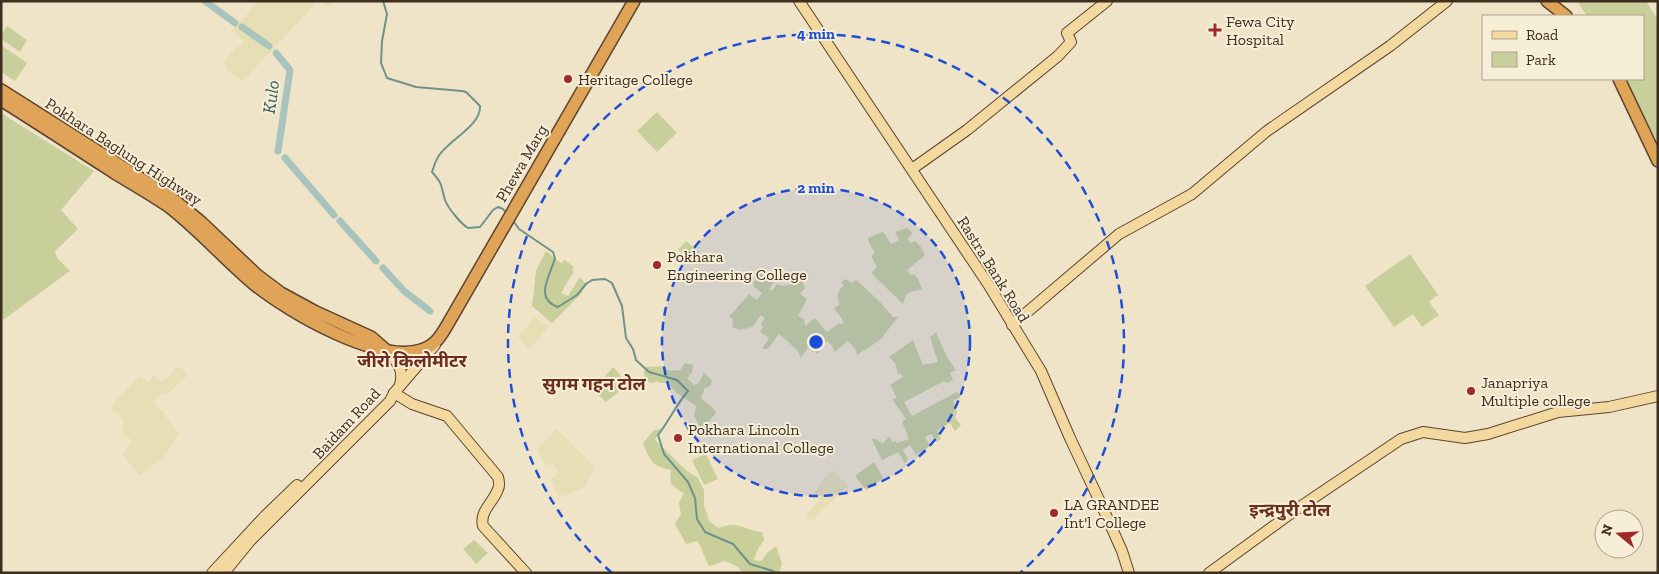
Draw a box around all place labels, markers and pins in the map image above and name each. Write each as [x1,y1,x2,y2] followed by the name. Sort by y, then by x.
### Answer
[1226,12,1295,49] place label: Fewa City Hospital
[1208,23,1222,37] marker: Fewa City Hospital
[578,70,693,89] place label: Heritage College
[562,73,574,85] marker: Heritage College
[667,247,807,284] place label: Pokhara Engineering College
[651,259,663,271] marker: Pokhara Engineering College
[807,333,825,351] centre of rings
[1481,373,1591,410] place label: Janapriya Multiple college
[1465,385,1477,397] marker: Janapriya Multiple college
[688,420,834,457] place label: Pokhara Lincoln International College
[672,432,684,444] marker: Pokhara Lincoln International College
[1064,495,1159,532] place label: LA GRANDEE Int'l College
[1048,507,1060,519] marker: LA GRANDEE Int'l College

